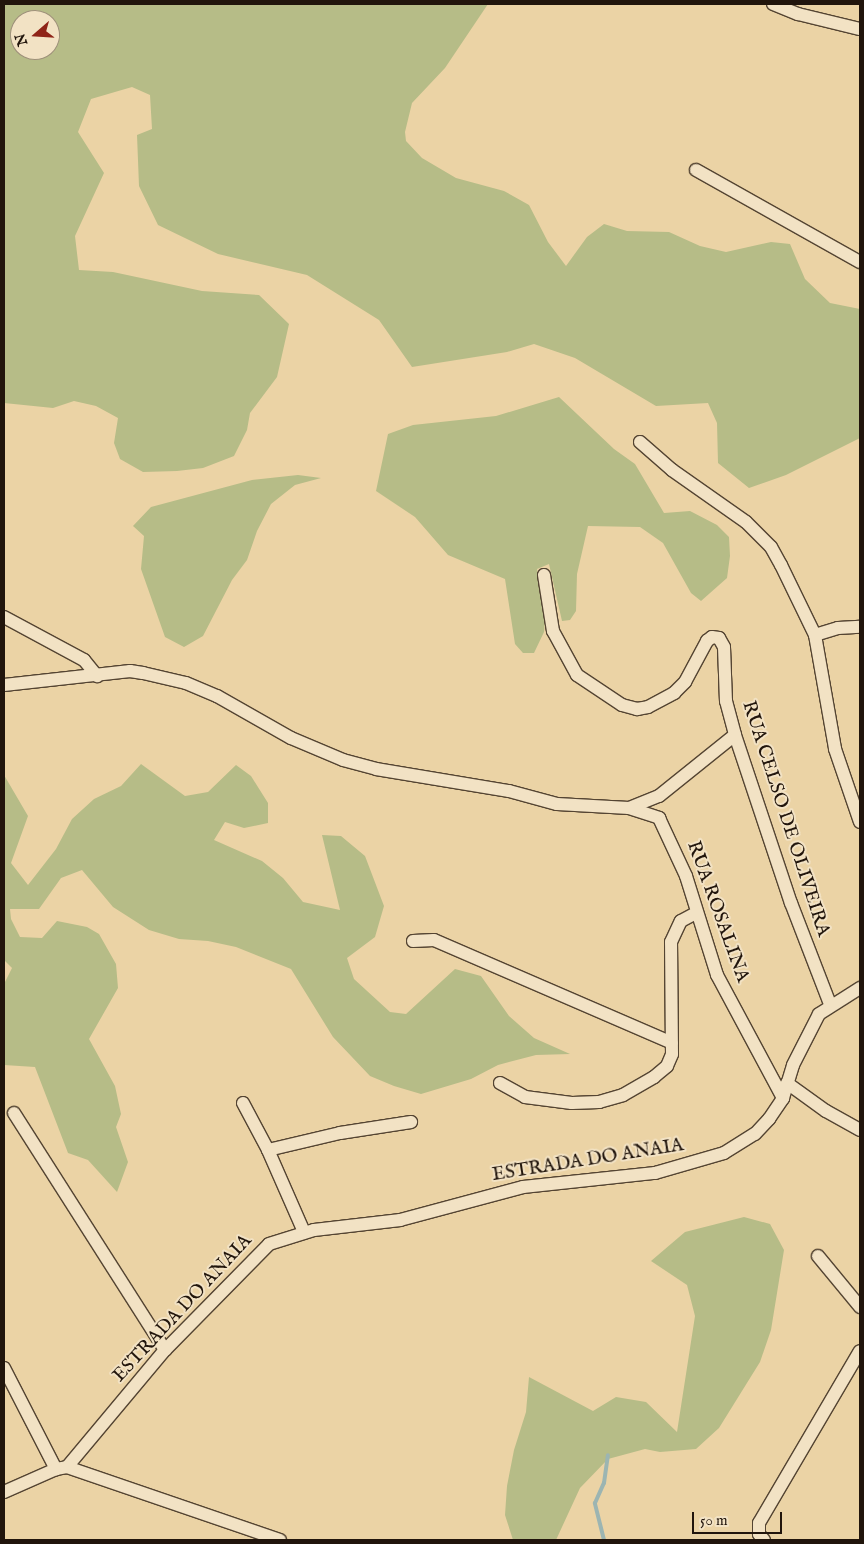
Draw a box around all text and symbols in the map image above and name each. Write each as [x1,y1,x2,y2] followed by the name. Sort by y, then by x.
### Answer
[10,10,60,60] north arrow
[11,31,32,48] text: N
[736,698,834,940] street label: RUA CELSO DE OLIVEIRA
[681,838,753,986] street label: RUA ROSALINA
[491,1135,685,1187] street label: ESTRADA DO ANAIA
[109,1230,257,1388] street label: ESTRADA DO ANAIA
[694,1502,784,1534] scale bar
[700,1511,728,1530] text: 50 m

